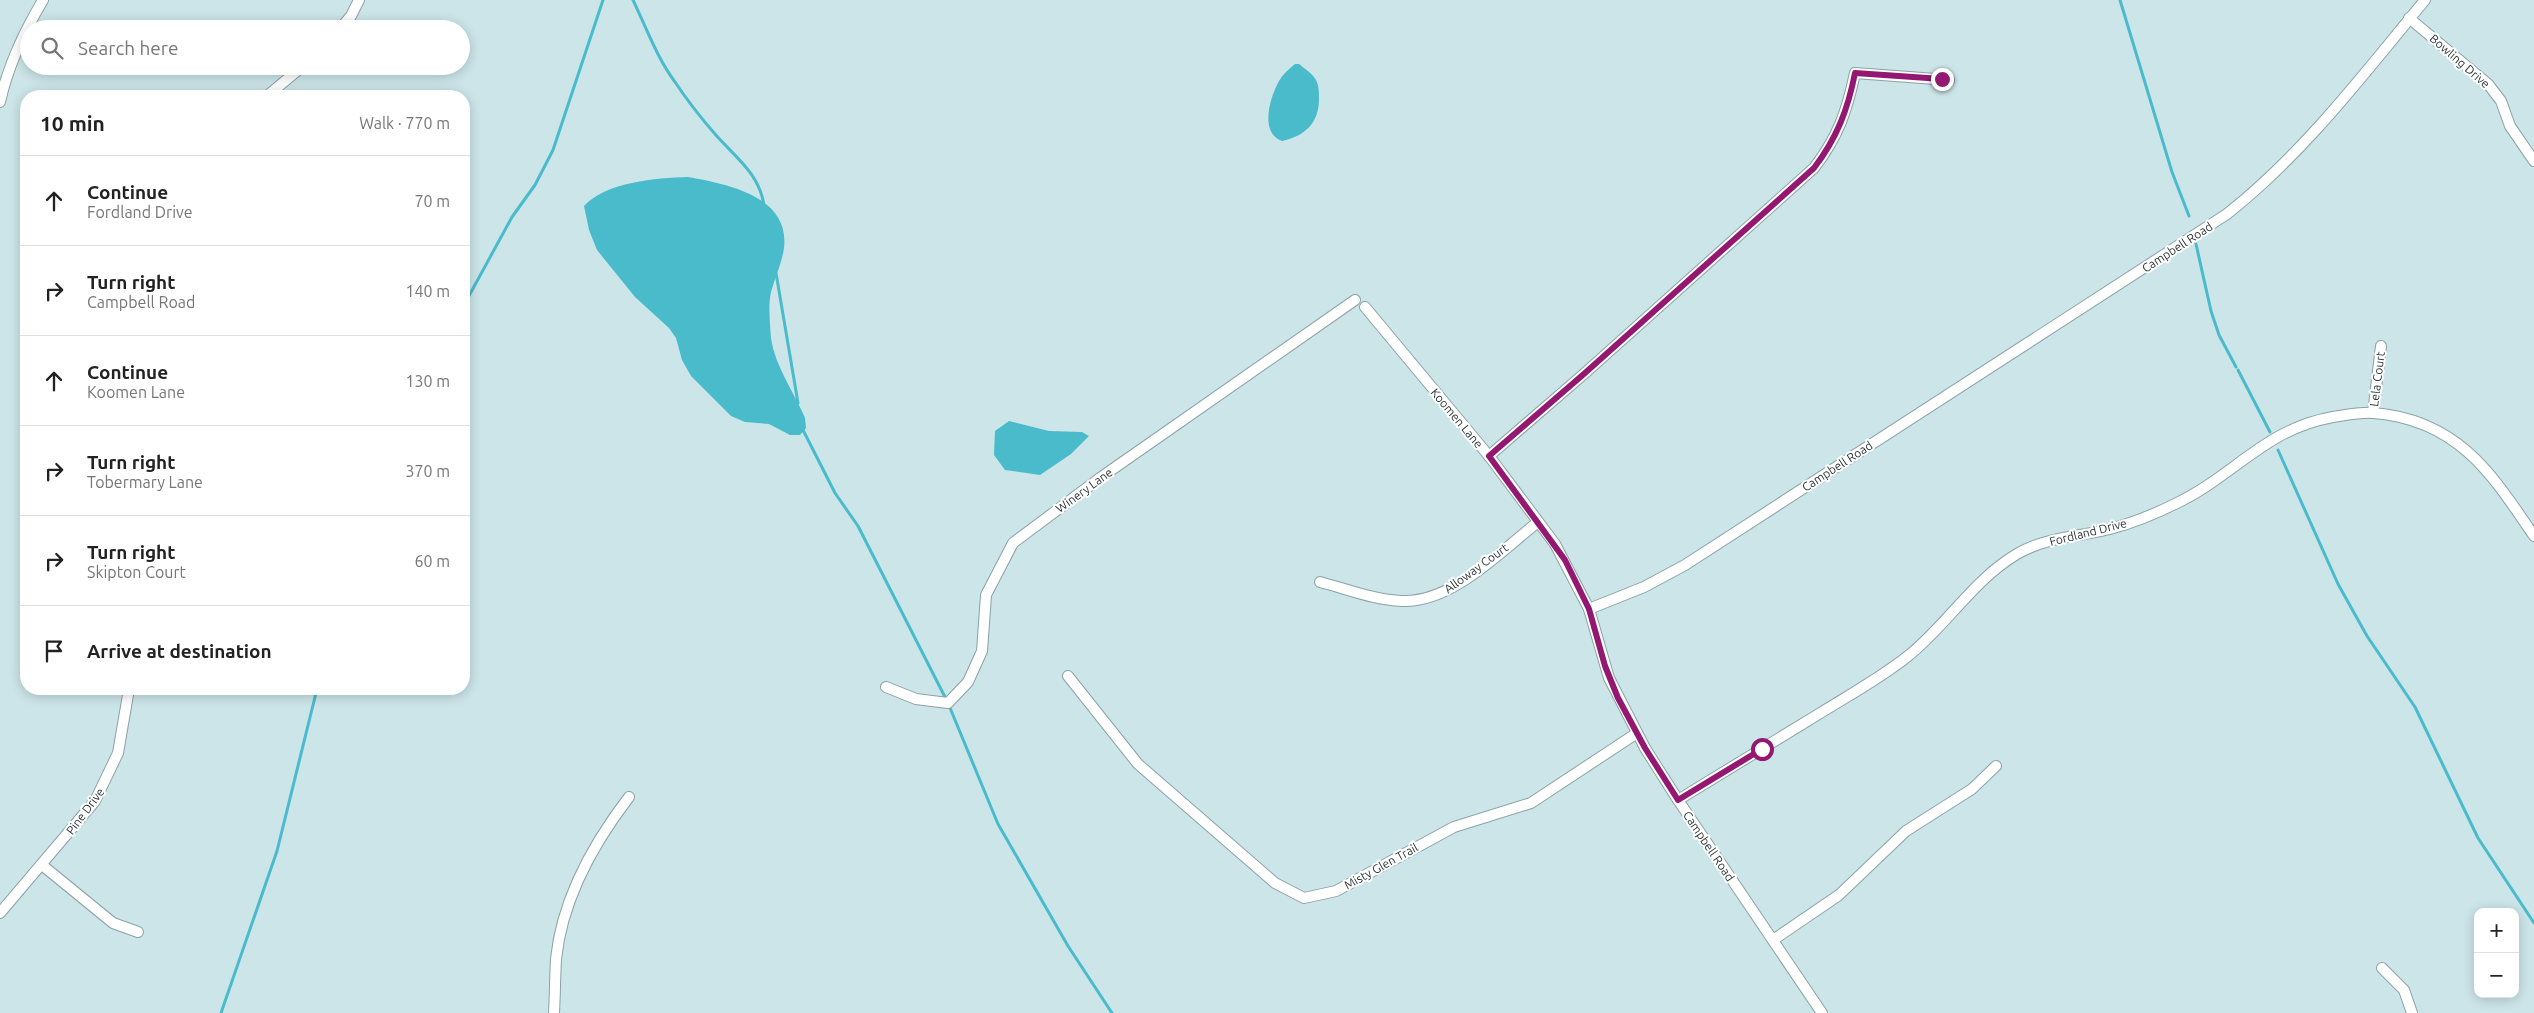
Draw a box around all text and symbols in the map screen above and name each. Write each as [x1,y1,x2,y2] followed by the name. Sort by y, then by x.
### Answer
[20,20,470,75] search box
[2427,32,2493,90] street label: Bowling Drive
[38,34,66,62] icon: search
[78,37,178,59] text: Search here
[1931,68,1954,91] route end
[40,111,105,135] text: 10 min
[359,114,450,132] text: Walk · 770 m
[87,181,168,203] text: Continue
[40,187,68,215] icon: ahead
[414,192,450,210] text: 70 m
[87,203,193,221] text: Fordland Drive
[2139,219,2215,275] street label: Campbell Road
[87,271,175,293] text: Turn right
[40,277,68,305] icon: right
[405,282,450,300] text: 140 m
[87,293,195,311] text: Campbell Road
[2367,350,2387,407] street label: Lela Court
[87,361,168,383] text: Continue
[40,367,68,395] icon: ahead
[405,372,450,390] text: 130 m
[87,383,185,401] text: Koomen Lane
[1428,386,1486,450] street label: Koomen Lane
[1799,438,1875,494] street label: Campbell Road
[87,451,175,473] text: Turn right
[40,457,68,485] icon: right
[405,462,450,480] text: 370 m
[1053,465,1115,515] street label: Winery Lane
[87,473,203,491] text: Tobermary Lane
[2048,516,2128,548] street label: Fordland Drive
[1442,540,1511,595] street label: Alloway Court
[87,541,175,563] text: Turn right
[40,547,68,575] icon: right
[414,552,450,570] text: 60 m
[87,563,186,581] text: Skipton Court
[40,637,68,665] icon: arrive
[87,640,272,662] text: Arrive at destination
[1751,738,1774,761] route start
[63,785,107,837] street label: Pine Drive
[1681,809,1737,883] street label: Campbell Road
[1342,840,1420,892] street label: Misty Glen Trail
[2474,908,2519,998] map controls
[2474,908,2519,953] button: +
[2474,953,2519,998] button: −

